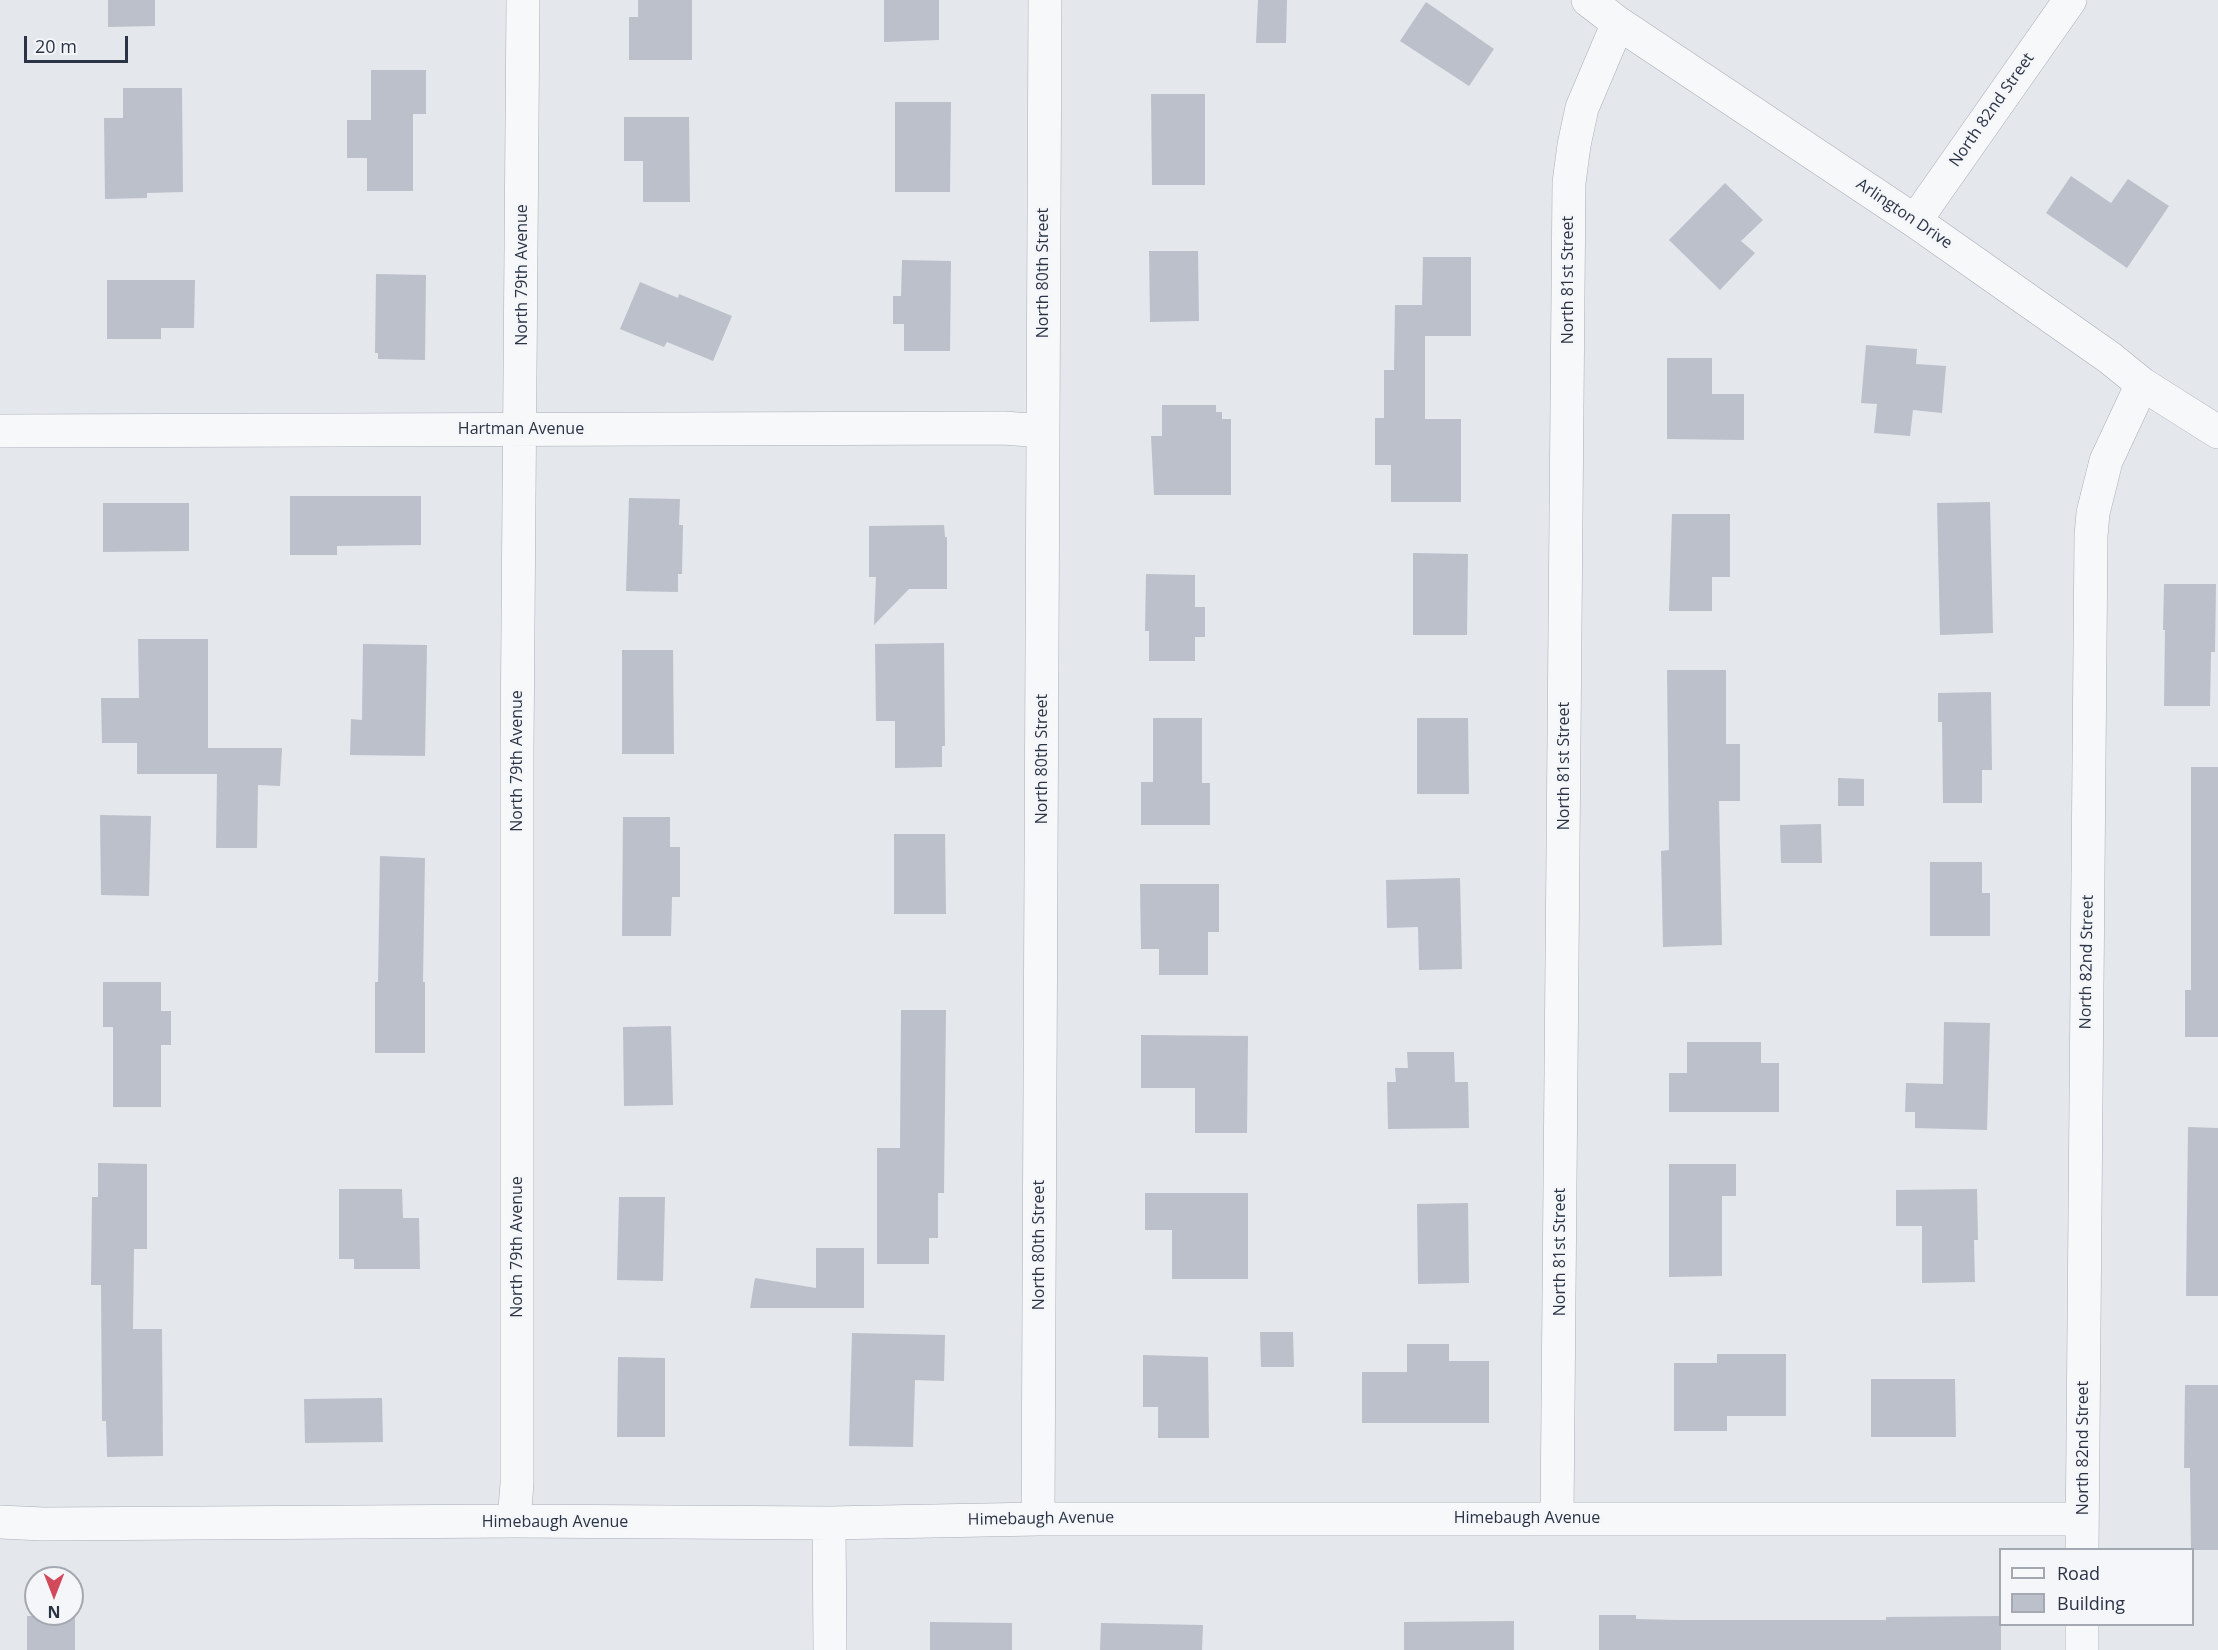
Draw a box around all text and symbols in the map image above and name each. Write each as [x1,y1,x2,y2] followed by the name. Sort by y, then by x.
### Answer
[27,24,130,62] scale bar
[35,34,77,58] text: 20 m
[1946,49,2038,171] street label: North 82nd Street
[1852,175,1956,253] street label: Arlington Drive
[512,204,532,346] street label: North 79th Avenue
[1033,208,1053,338] street label: North 80th Street
[1558,216,1578,344] street label: North 81st Street
[458,419,584,439] street label: Hartman Avenue
[507,690,527,832] street label: North 79th Avenue
[1032,694,1052,824] street label: North 80th Street
[1554,702,1574,830] street label: North 81st Street
[2076,895,2098,1029] street label: North 82nd Street
[507,1176,527,1318] street label: North 79th Avenue
[1029,1180,1049,1310] street label: North 80th Street
[1550,1188,1570,1316] street label: North 81st Street
[2073,1381,2093,1515] street label: North 82nd Street
[968,1508,1114,1530] street label: Himebaugh Avenue
[1454,1508,1600,1528] street label: Himebaugh Avenue
[482,1512,628,1532] street label: Himebaugh Avenue
[1999,1548,2194,1626] legend
[2057,1561,2100,1585] text: Road
[24,1566,84,1626] north arrow
[2057,1591,2125,1615] text: Building
[48,1601,61,1623] text: N

